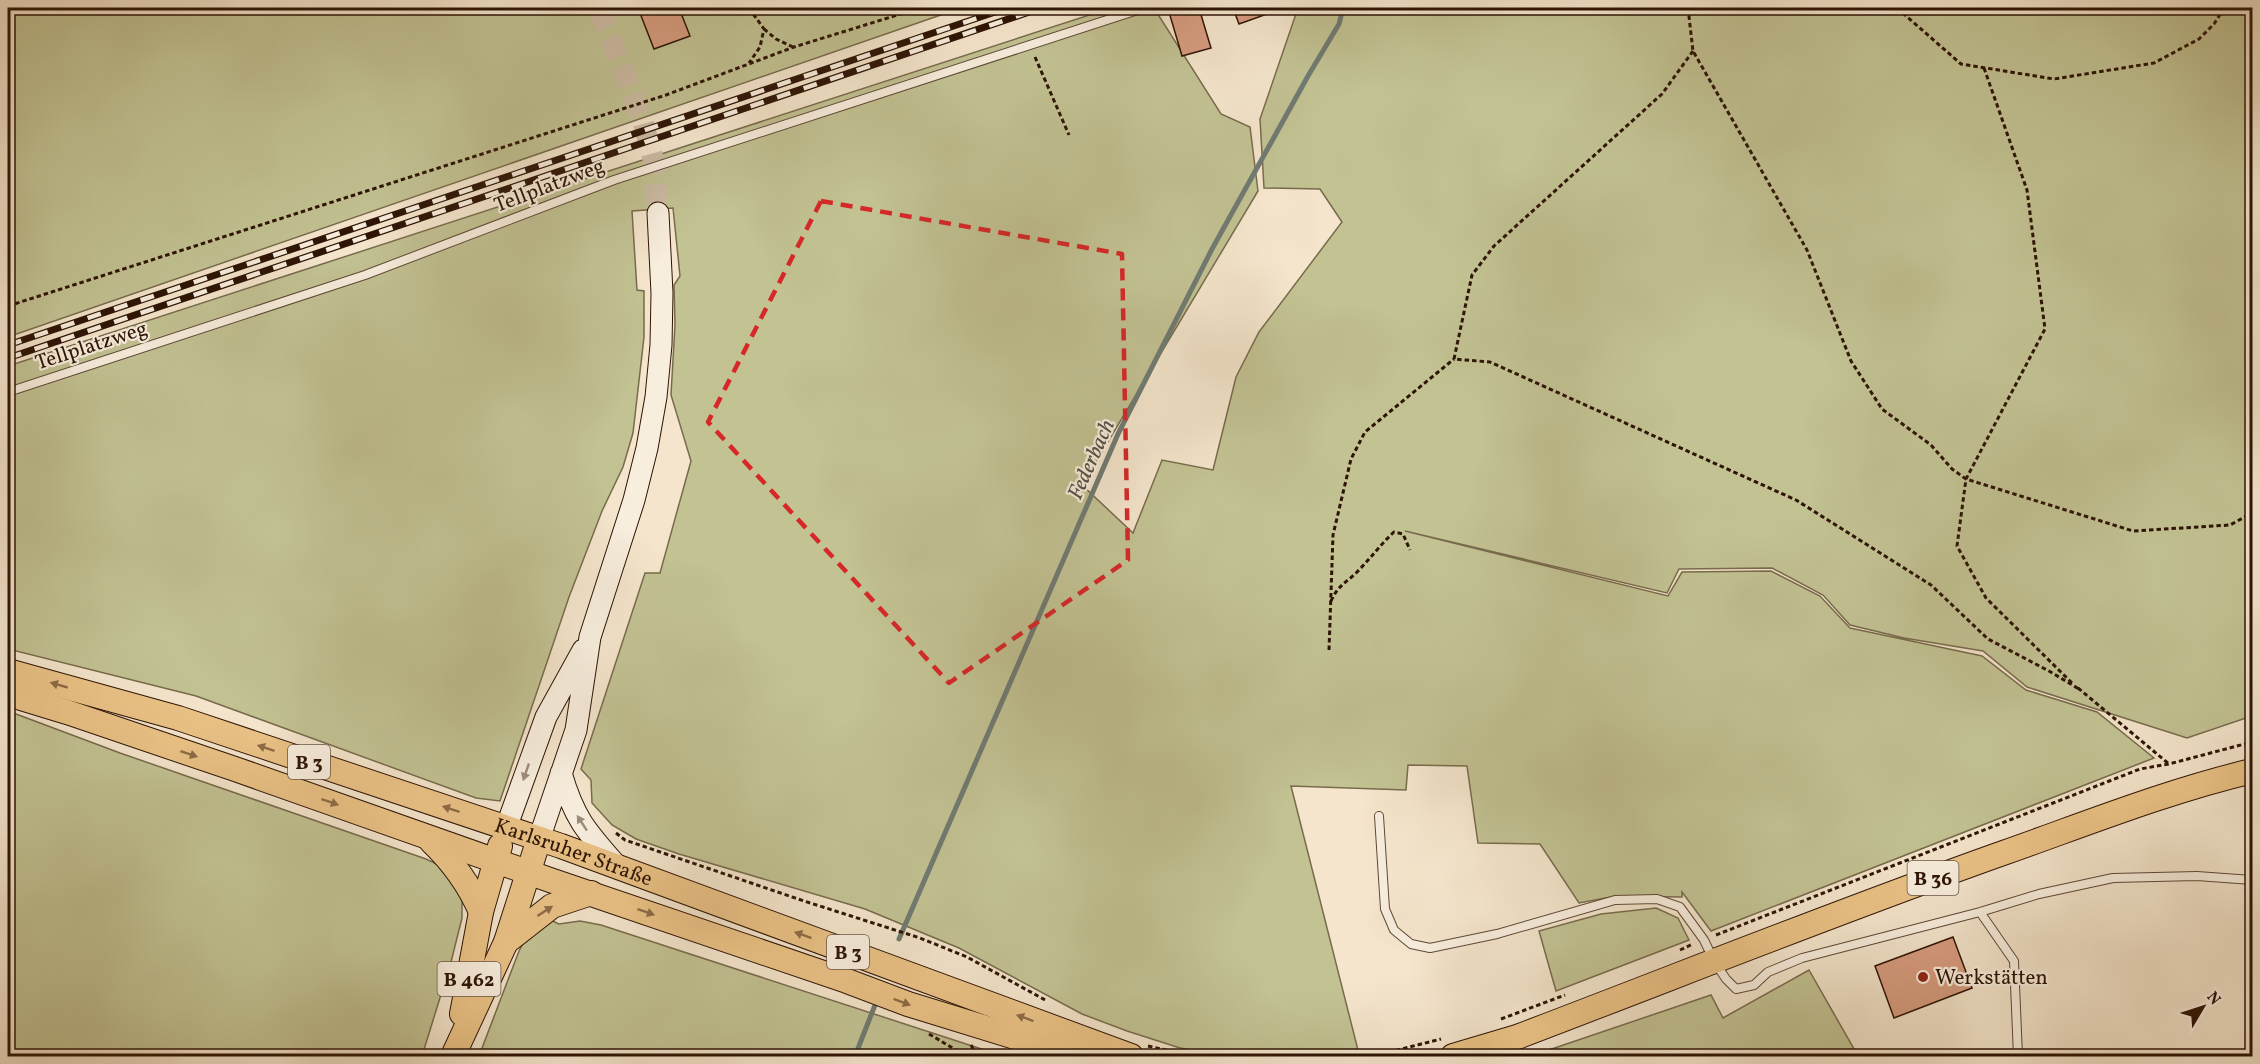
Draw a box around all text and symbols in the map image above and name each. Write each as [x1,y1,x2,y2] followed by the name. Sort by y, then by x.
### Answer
[490,152,609,221] street label: Tellplatzweg
[32,315,151,378] street label: Tellplatzweg
[1061,415,1124,505] water label: Federbach
[50,680,68,689] one-way arrow
[257,742,275,752] one-way arrow
[288,745,330,779] road number: B 3
[180,749,198,759] one-way arrow
[521,763,531,781] one-way arrow
[321,798,339,808] one-way arrow
[442,804,460,814] one-way arrow
[490,812,656,894] street label: Karlsruher Straße
[576,815,587,832] one-way arrow
[1908,861,1958,895] road number: B 36
[537,905,553,917] one-way arrow
[637,907,655,917] one-way arrow
[793,930,811,940] one-way arrow
[827,935,869,969] road number: B 3
[438,962,500,996] road number: B 462
[1935,964,2048,993] place label: Werkstätten
[1916,970,1930,984] marker: Werkstätten
[2173,977,2233,1037] north arrow
[2201,987,2226,1011] text: N
[893,997,911,1007] one-way arrow
[1015,1013,1033,1023] one-way arrow

